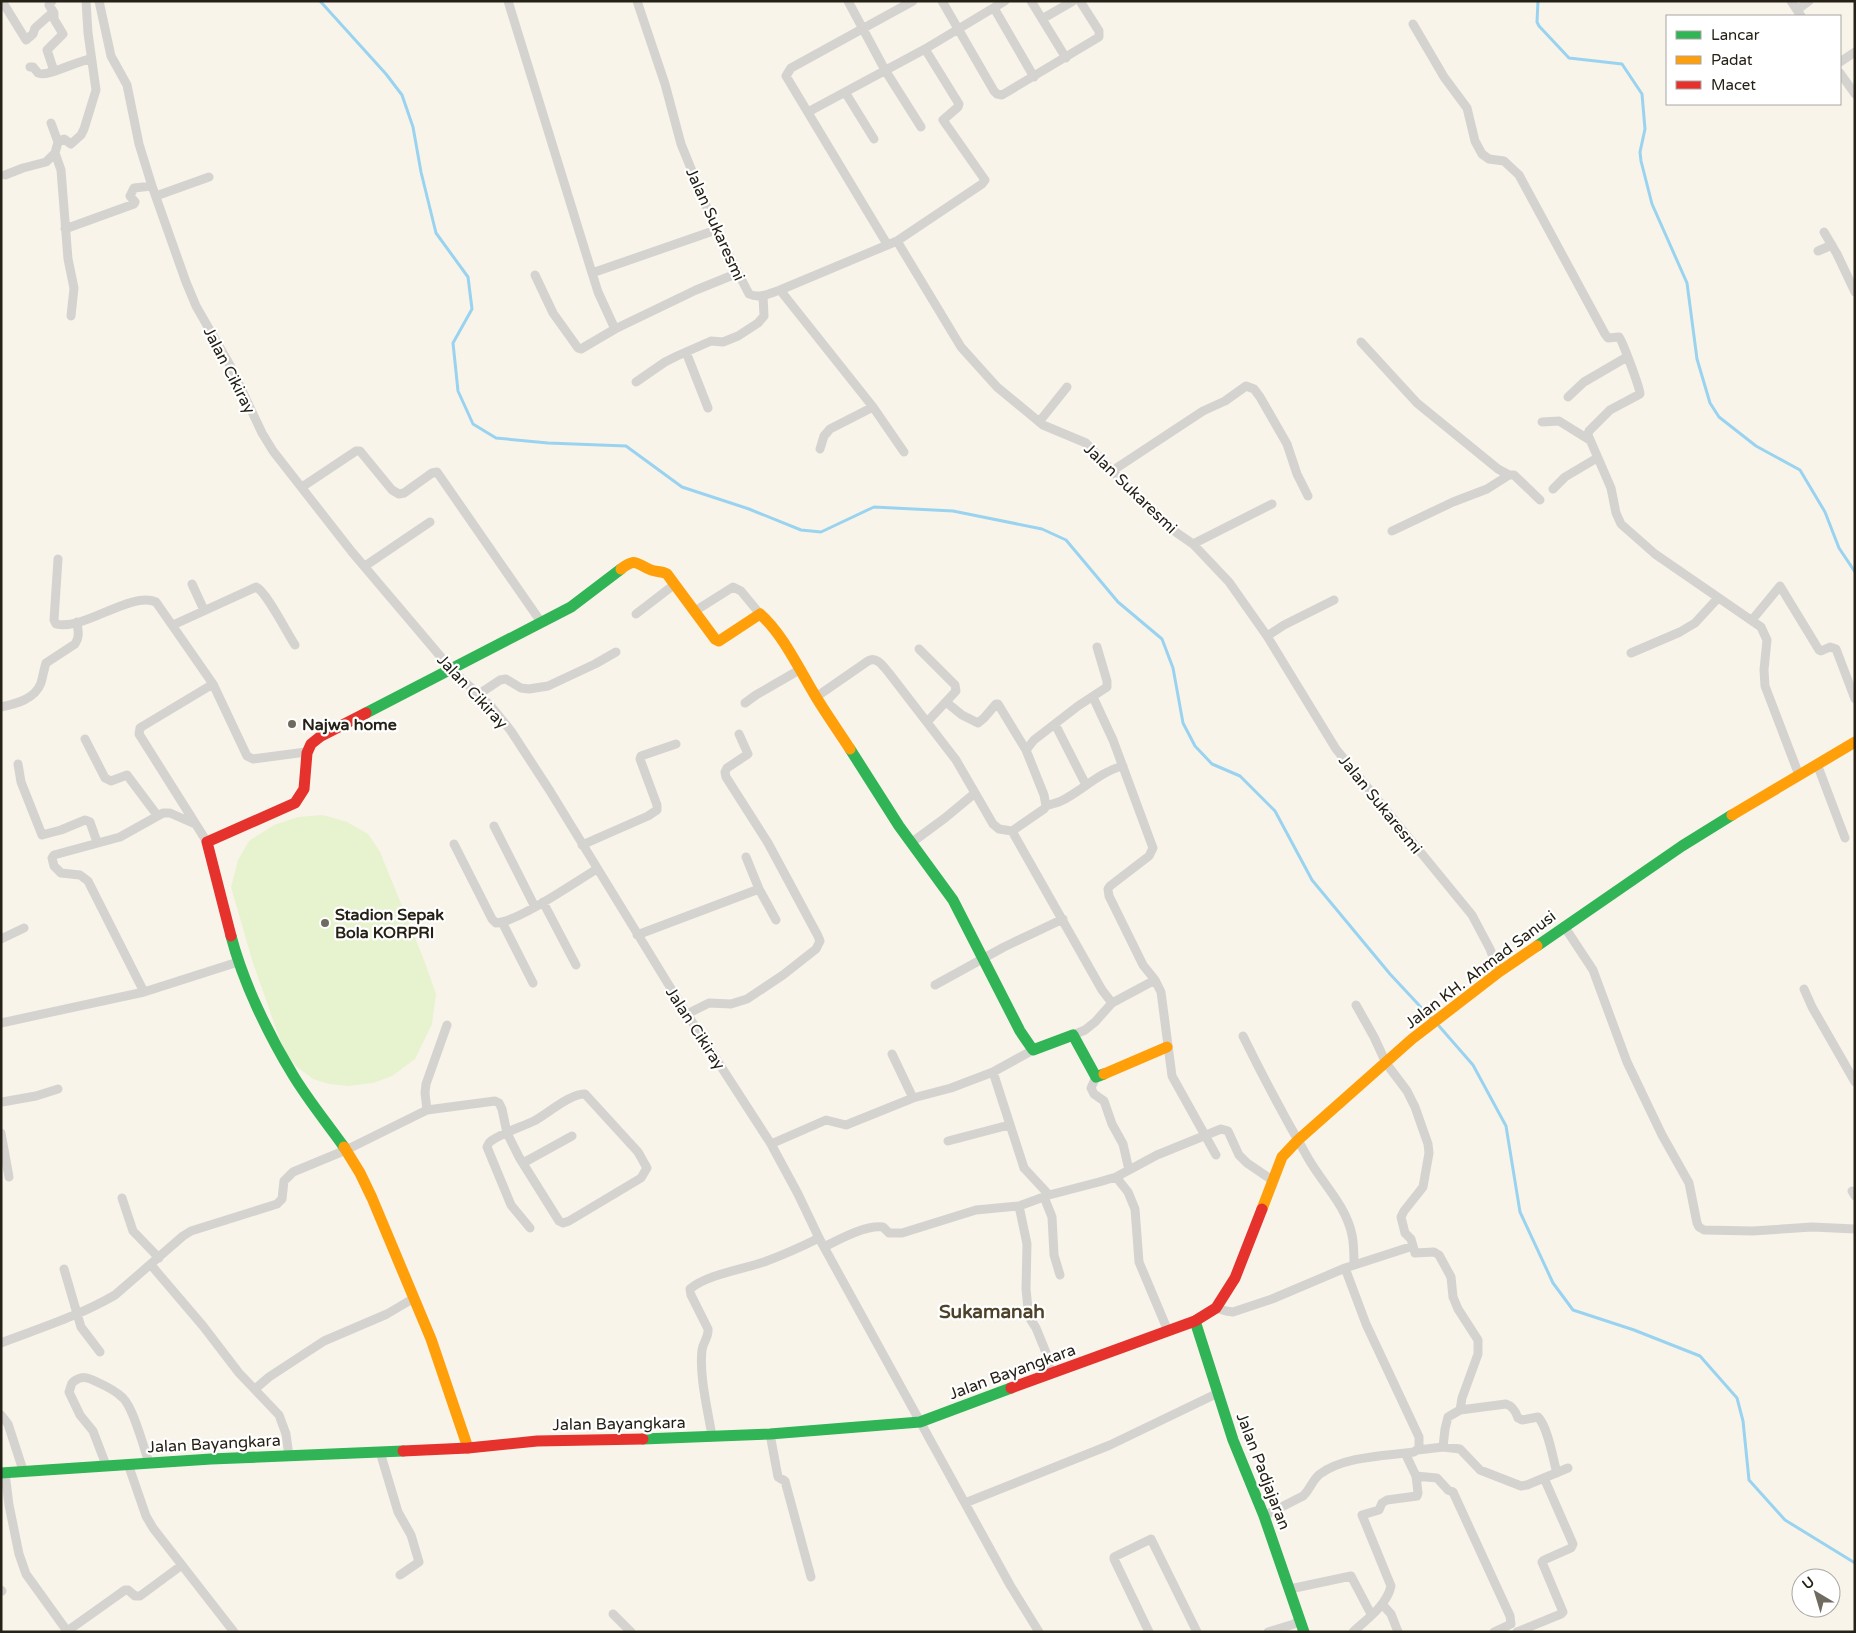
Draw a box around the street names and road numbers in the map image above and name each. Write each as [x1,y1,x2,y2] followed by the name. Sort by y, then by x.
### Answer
[681,165,749,284] street label: Jalan Sukaresmi
[199,324,260,418] street label: Jalan Cikiray
[1080,439,1181,538] street label: Jalan Sukaresmi
[433,650,512,733] street label: Jalan Cikiray
[1334,751,1426,858] street label: Jalan Sukaresmi
[1401,906,1560,1033] street label: Jalan KH. Ahmad Sanusi
[661,983,730,1074] street label: Jalan Cikiray
[946,1340,1078,1404] street label: Jalan Bayangkara
[1232,1410,1295,1533] street label: Jalan Padjajaran
[552,1413,686,1435] street label: Jalan Bayangkara
[147,1431,281,1457] street label: Jalan Bayangkara

